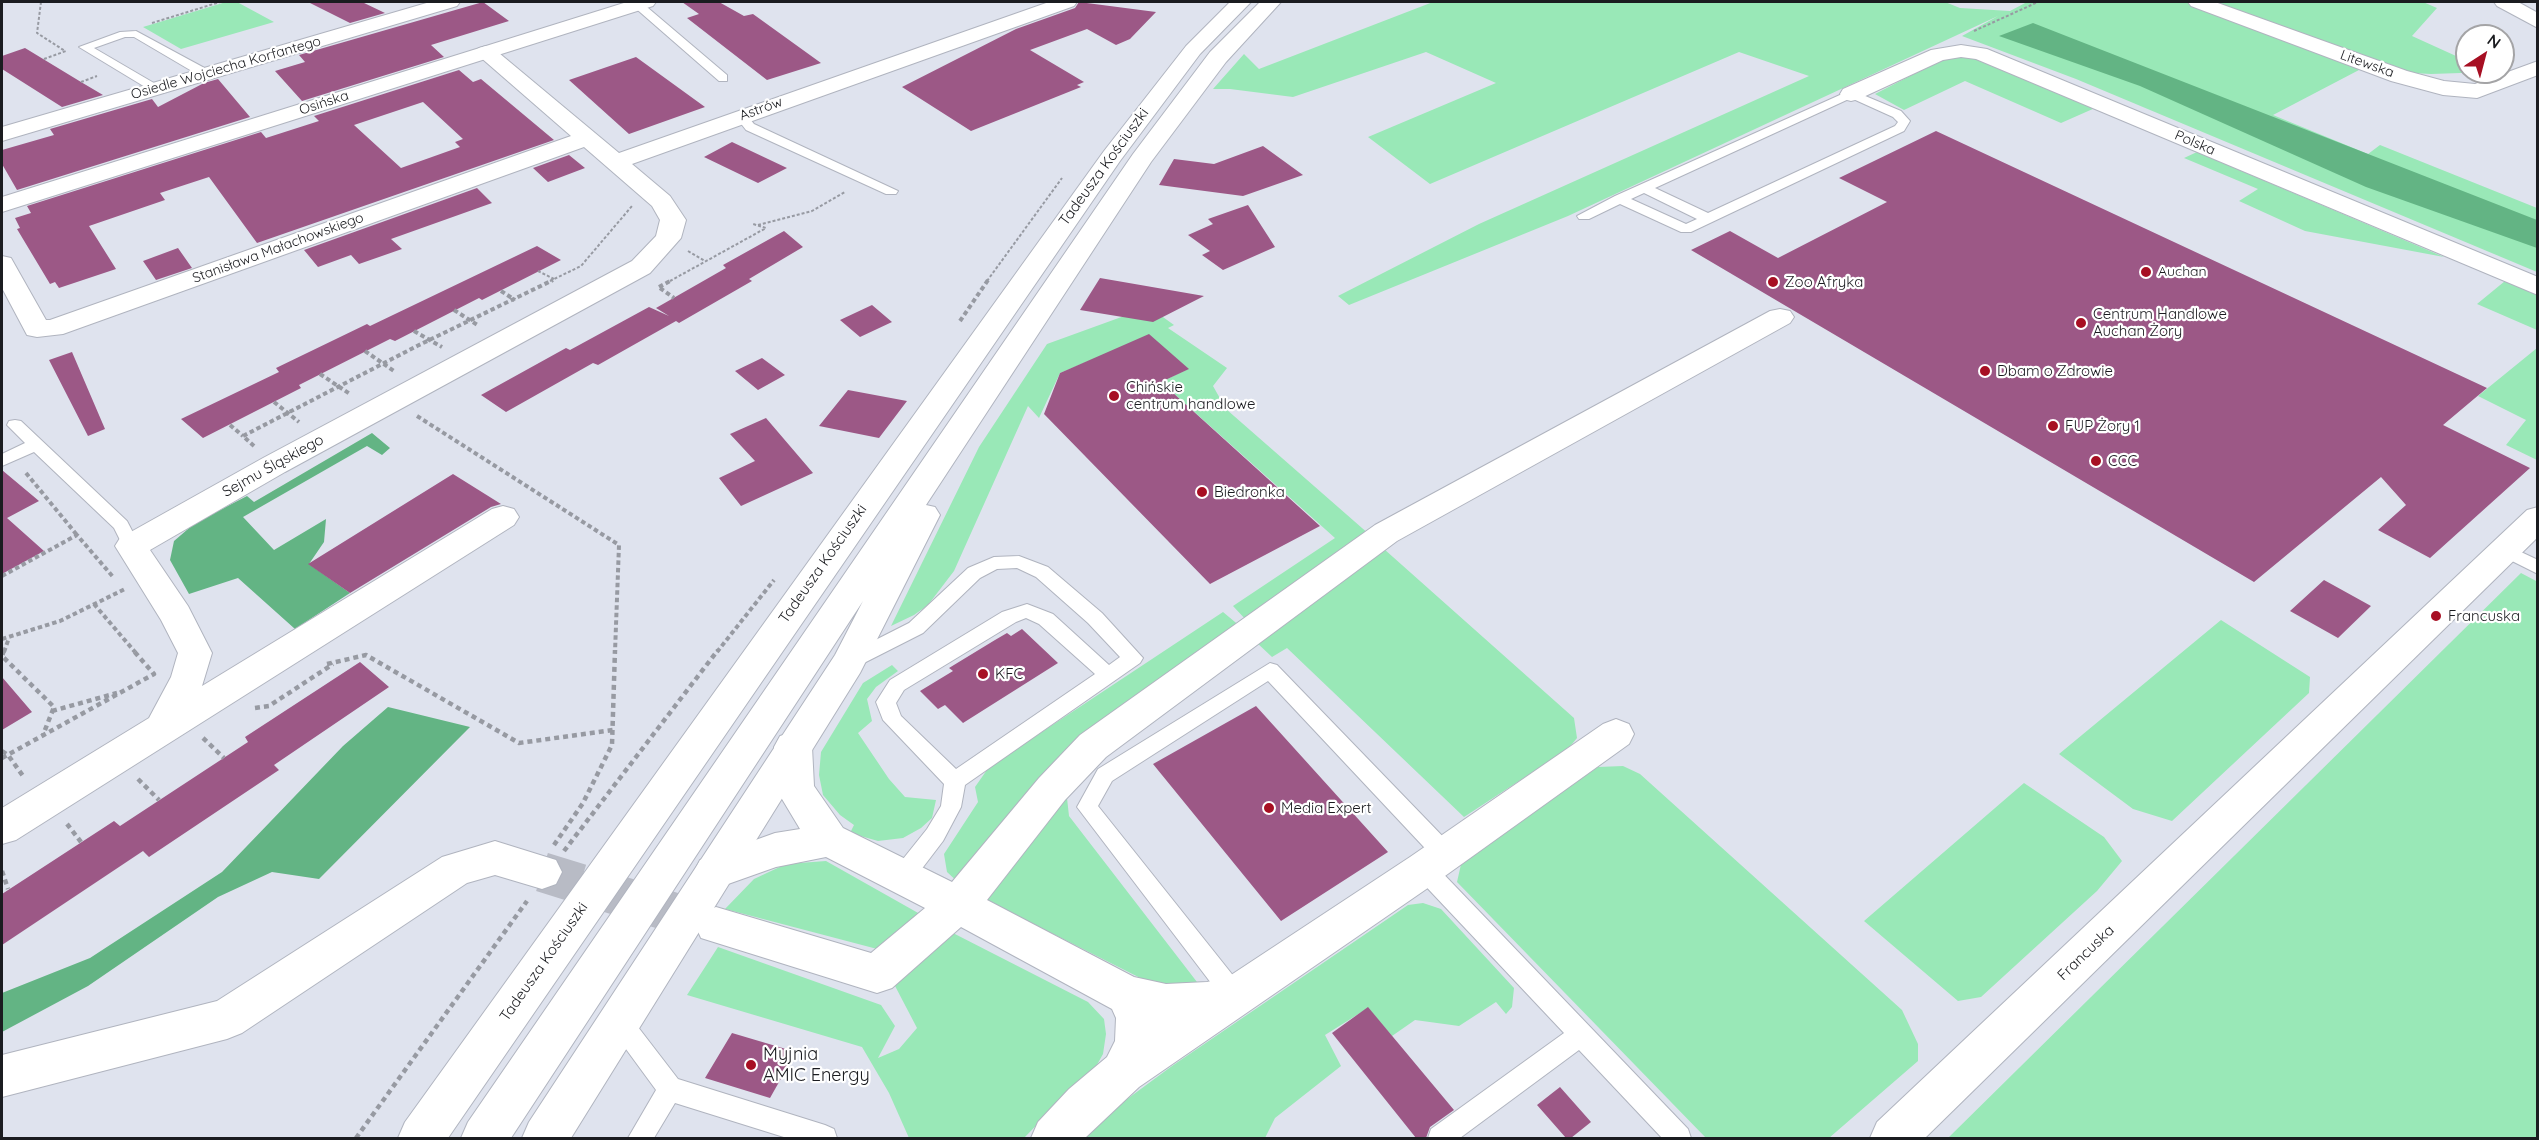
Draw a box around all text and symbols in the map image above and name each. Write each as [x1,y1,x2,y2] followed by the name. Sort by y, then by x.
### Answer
[2455,24,2515,84] north arrow
[2484,30,2505,53] text: N
[129,33,323,103] street label: Osiedle Wojciecha Korfantego
[2338,47,2396,81] street label: Litewska
[297,87,351,119] street label: Osińska
[737,93,785,125] street label: Astrów
[1055,105,1153,229] street label: Tadeusza Kościuszki
[2172,127,2218,159] street label: Polska
[190,209,366,287] street label: Stanisława Małachowskiego
[2158,264,2207,280] place label: Auchan
[2139,265,2153,279] marker: Auchan
[1785,273,1863,291] place label: Zoo Afryka
[1766,275,1780,289] marker: Zoo Afryka
[2093,305,2227,340] place label: Centrum Handlowe Auchan Żory
[2074,316,2088,330] marker: Centrum Handlowe Auchan Żory
[1997,362,2113,380] place label: Dbam o Zdrowie
[1978,364,1992,378] marker: Dbam o Zdrowie
[1126,378,1256,413] place label: Chińskie centrum handlowe
[1107,389,1121,403] marker: Chińskie centrum handlowe
[2065,417,2140,435] place label: FUP Żory 1
[2046,419,2060,433] marker: FUP Żory 1
[219,431,327,501] street label: Sejmu Śląskiego
[2108,452,2137,470] place label: CCC
[2089,454,2103,468] marker: CCC
[1214,483,1285,501] place label: Biedronka
[1195,485,1209,499] marker: Biedronka
[775,501,871,627] street label: Tadeusza Kościuszki
[2448,607,2520,625] place label: Francuska
[2429,609,2443,623] marker: Francuska
[995,665,1023,683] place label: KFC
[976,667,990,681] marker: KFC
[1281,799,1372,817] place label: Media Expert
[1262,801,1276,815] marker: Media Expert
[496,899,592,1025] street label: Tadeusza Kościuszki
[2054,921,2118,985] street label: Francuska
[763,1044,870,1086] place label: Myjnia AMIC Energy
[744,1058,758,1072] marker: Myjnia AMIC Energy

